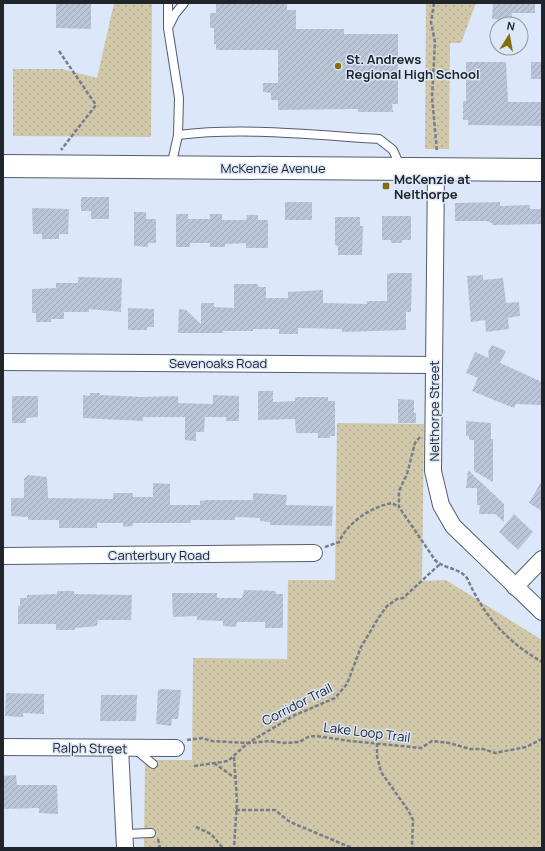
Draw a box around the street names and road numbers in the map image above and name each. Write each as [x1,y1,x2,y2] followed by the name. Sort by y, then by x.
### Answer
[220,159,326,177] street label: McKenzie Avenue
[169,354,267,372] street label: Sevenoaks Road
[425,361,443,461] street label: Nelthorpe Street
[108,546,210,564] street label: Canterbury Road
[259,679,335,729] street label: Corridor Trail
[322,718,412,746] street label: Lake Loop Trail
[53,738,127,758] street label: Ralph Street

